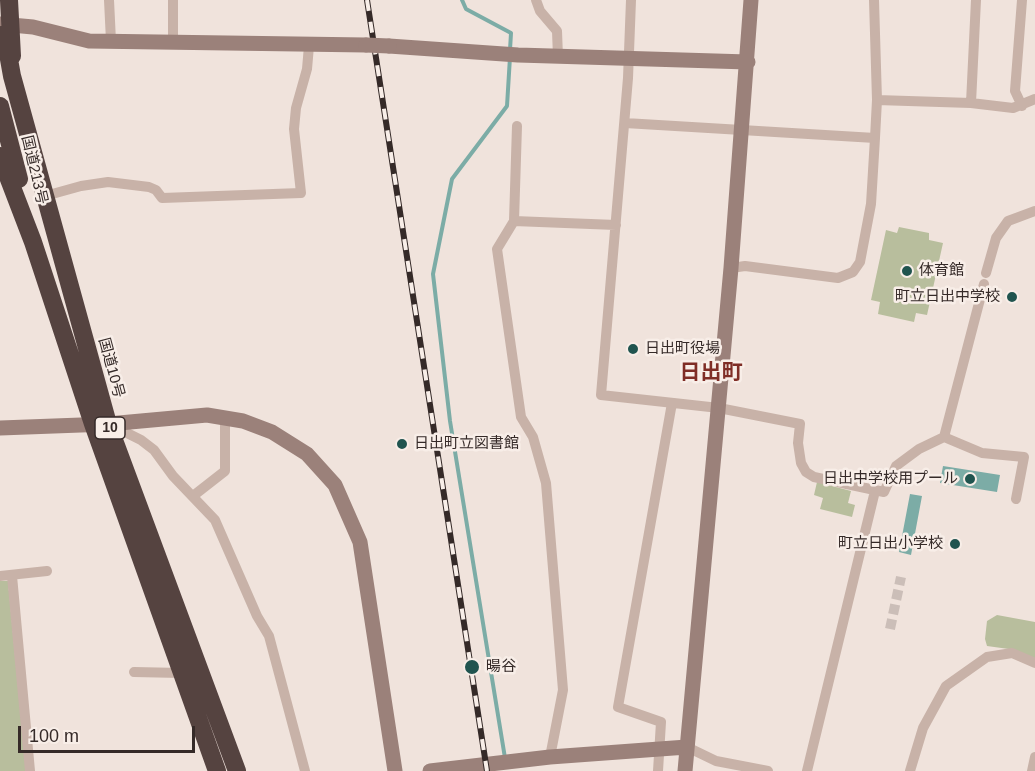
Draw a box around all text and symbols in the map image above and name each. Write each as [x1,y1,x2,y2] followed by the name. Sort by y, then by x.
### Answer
[17,134,51,206] street label: 国道213号
[919,262,964,280] place label: 体育館
[900,264,914,278] marker: 体育館
[895,288,1000,306] place label: 町立日出中学校
[1005,290,1019,304] marker: 町立日出中学校
[94,336,128,400] street label: 国道10号
[645,340,720,358] place label: 日出町役場
[626,342,640,356] marker: 日出町役場
[680,360,742,386] district label: 日出町
[95,417,125,439] road number: 10
[414,435,519,453] place label: 日出町立図書館
[395,437,409,451] marker: 日出町立図書館
[823,470,958,488] place label: 日出中学校用プール
[963,472,977,486] marker: 日出中学校用プール
[838,535,943,553] place label: 町立日出小学校
[948,537,962,551] marker: 町立日出小学校
[463,658,481,676] marker: 暘谷
[486,658,516,676] place label: 暘谷
[21,714,198,752] scale bar
[29,726,79,746] text: 100 m

